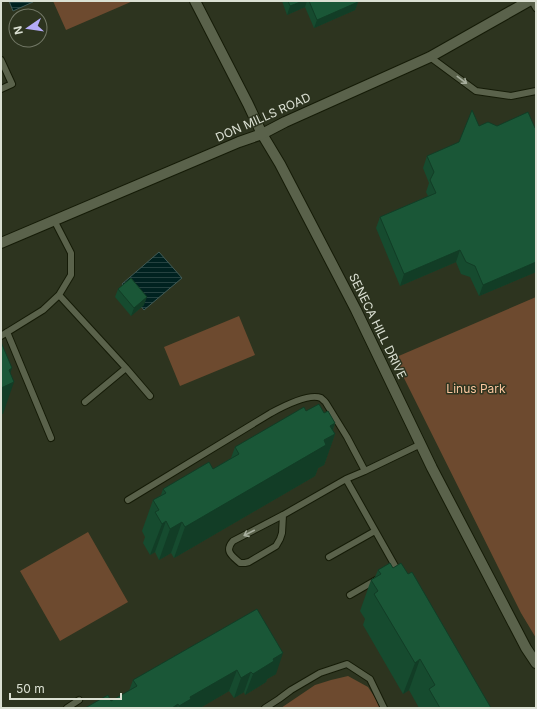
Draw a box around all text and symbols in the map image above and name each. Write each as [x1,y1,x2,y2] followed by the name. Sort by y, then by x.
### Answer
[8,8,48,48] north arrow
[10,25,26,36] text: N
[456,76,467,84] one-way arrow
[213,89,313,145] street label: DON MILLS ROAD
[346,271,410,381] street label: SENECA HILL DRIVE
[446,381,506,396] park label: Linus Park
[243,529,255,537] one-way arrow
[10,675,121,701] scale bar
[16,681,45,696] text: 50 m

